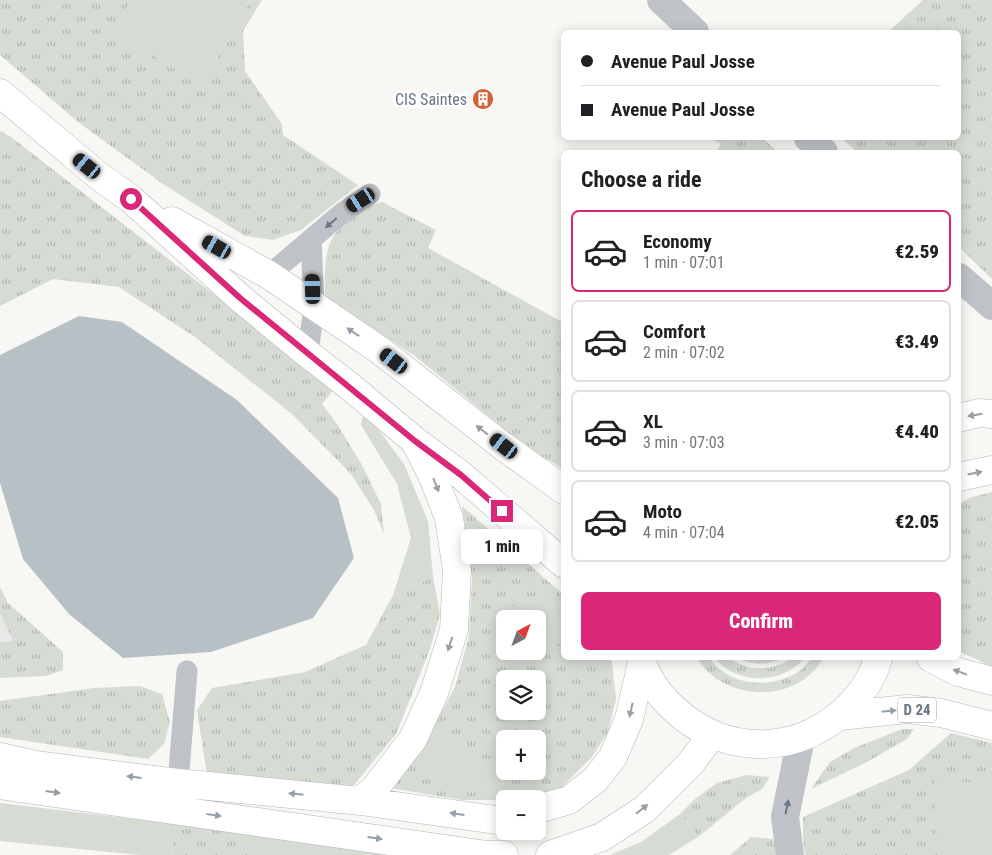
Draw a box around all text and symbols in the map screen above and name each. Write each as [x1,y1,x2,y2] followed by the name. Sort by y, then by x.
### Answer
[611,50,755,73] text: Avenue Paul Josse
[471,87,495,111] building icon: CIS Saintes
[395,90,467,109] place label: CIS Saintes
[611,98,755,121] text: Avenue Paul Josse
[70,151,103,181] car
[581,167,702,192] text: Choose a ride
[344,186,377,214] car
[120,188,142,210] route start
[325,217,337,229] one-way arrow
[583,229,628,274] icon: car
[643,230,712,253] text: Economy
[200,233,233,261] car
[895,240,939,263] text: €2.59
[643,253,725,272] text: 1 min · 07:01
[304,274,321,304] car
[583,319,628,364] icon: car
[643,320,706,343] text: Comfort
[346,327,359,337] one-way arrow
[895,330,939,353] text: €3.49
[643,343,725,362] text: 2 min · 07:02
[377,346,410,376] car
[583,409,628,454] icon: car
[643,410,663,433] text: XL
[967,411,983,419] one-way arrow
[895,420,939,443] text: €4.40
[476,424,489,435] one-way arrow
[487,431,520,461] car
[643,433,725,452] text: 3 min · 07:03
[968,468,984,476] one-way arrow
[432,478,440,493] one-way arrow
[583,499,628,544] icon: car
[491,500,513,522] route end
[643,500,682,523] text: Moto
[895,510,939,533] text: €2.05
[643,523,725,542] text: 4 min · 07:04
[461,528,543,564] callout: 1 min
[484,537,520,556] text: 1 min
[581,592,941,650] button: Confirm
[496,610,546,660] north arrow
[496,610,546,840] map controls
[445,637,453,652] one-way arrow
[952,668,967,676] one-way arrow
[496,670,546,720] button: layers
[898,698,936,722] road number: D 24
[627,703,635,718] one-way arrow
[881,707,897,715] one-way arrow
[496,730,546,780] button: +
[126,773,142,781] one-way arrow
[45,788,61,796] one-way arrow
[287,790,303,798] one-way arrow
[496,790,546,840] button: −
[783,799,791,814] one-way arrow
[635,804,648,815] one-way arrow
[449,810,465,818] one-way arrow
[206,812,222,820] one-way arrow
[367,835,383,843] one-way arrow

